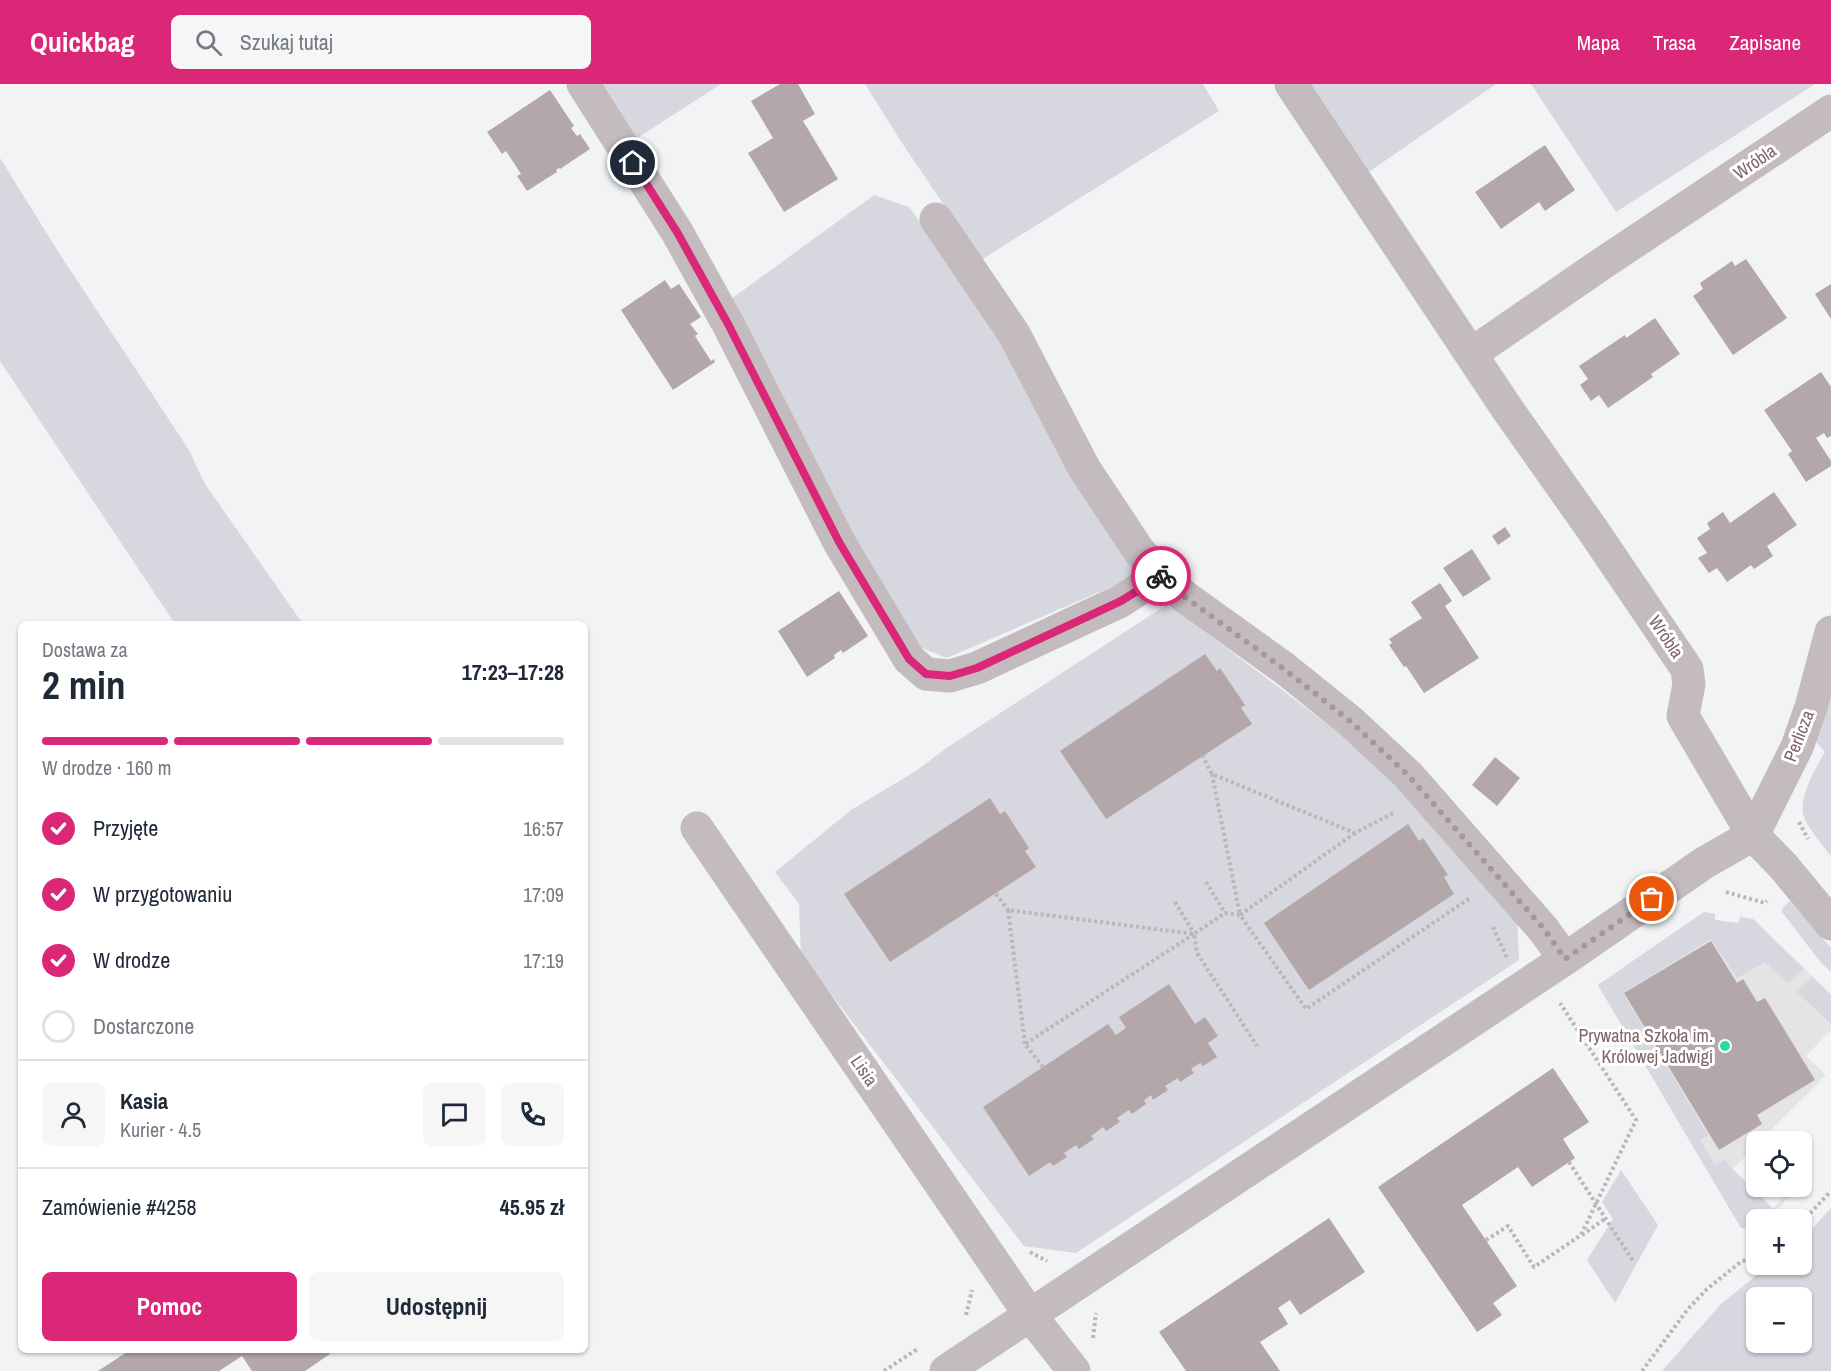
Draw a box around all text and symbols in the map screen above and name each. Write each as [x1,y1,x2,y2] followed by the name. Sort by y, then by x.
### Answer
[171,15,591,69] search box
[30,23,135,61] text: Quickbag
[192,26,225,59] icon: search
[240,27,333,57] text: Szukaj tutaj
[1577,28,1620,57] text: Mapa
[1653,28,1696,57] text: Trasa
[1729,28,1801,57] text: Zapisane
[607,137,658,188] pin
[1728,138,1781,185] street label: Wróbla
[616,146,649,179] icon: home
[1131,546,1191,606] courier
[1145,560,1178,593] icon: bike
[1643,610,1690,663] street label: Wróbla
[42,636,128,663] text: Dostawa za
[462,657,564,687] text: 17:23–17:28
[42,659,126,711] text: 2 min
[1777,706,1820,765] street label: Perlicza
[42,754,171,781] text: W drodze · 160 m
[42,812,75,845] icon: check
[93,813,158,843] text: Przyjęte
[523,815,564,842] text: 16:57
[1626,873,1677,924] pin
[42,878,75,911] icon: check
[93,879,232,909] text: W przygotowaniu
[523,881,564,908] text: 17:09
[1635,882,1668,915] icon: bag
[42,944,75,977] icon: check
[93,945,170,975] text: W drodze
[523,947,564,974] text: 17:19
[93,1011,194,1041] text: Dostarczone
[1578,1023,1713,1069] place label: Prywatna Szkoła im. Królowej Jadwigi
[1718,1039,1732,1053] marker: Prywatna Szkoła im. Królowej Jadwigi
[845,1050,884,1091] street label: Lisia
[42,1083,105,1146] button: person
[423,1083,486,1146] button: chat
[501,1083,564,1146] button: phone
[120,1086,168,1116] text: Kasia
[120,1116,201,1143] text: Kurier · 4.5
[1746,1131,1812,1353] map controls
[1746,1131,1812,1197] button: locate
[42,1192,196,1222] text: Zamówienie #4258
[500,1192,564,1222] text: 45.95 zł
[1746,1209,1812,1275] button: +
[42,1272,297,1341] button: Pomoc
[309,1272,564,1341] button: Udostępnij
[1746,1287,1812,1353] button: −

